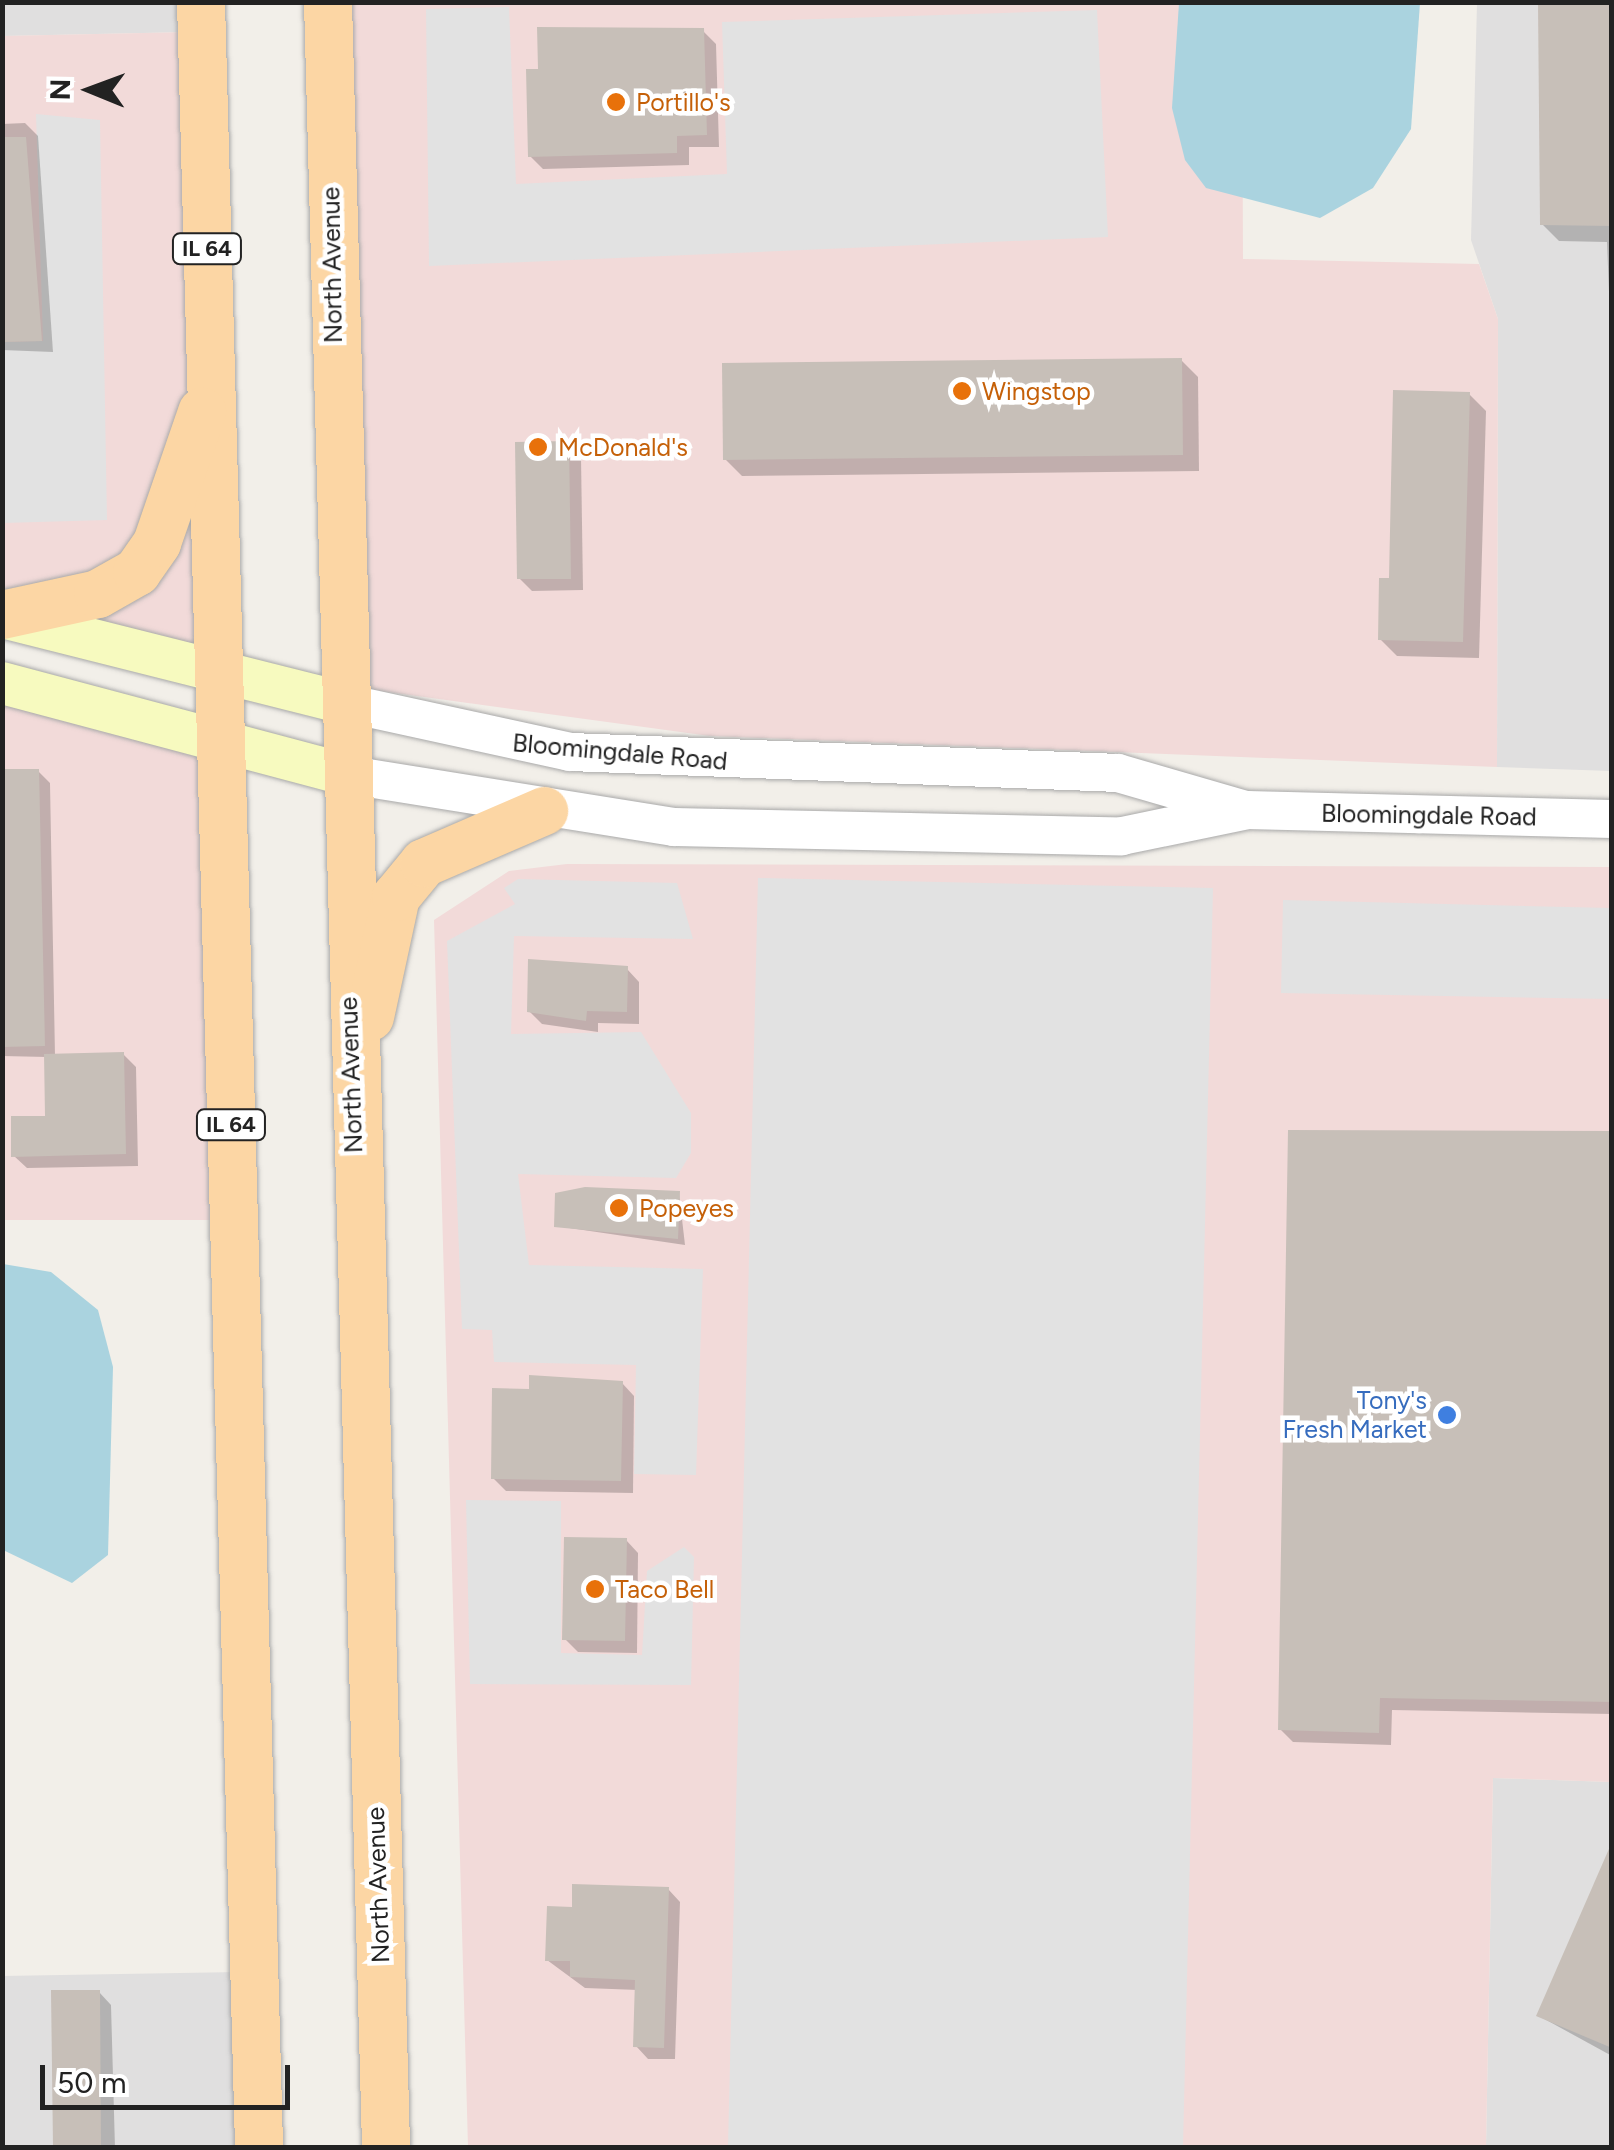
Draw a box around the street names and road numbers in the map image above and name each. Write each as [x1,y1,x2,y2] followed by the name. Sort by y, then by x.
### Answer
[316,187,348,343] street label: North Avenue
[170,232,244,266] road number: IL 64
[511,728,729,776] street label: Bloomingdale Road
[1321,798,1537,832] street label: Bloomingdale Road
[333,996,369,1154] street label: North Avenue
[194,1108,268,1142] road number: IL 64
[360,1806,396,1964] street label: North Avenue

